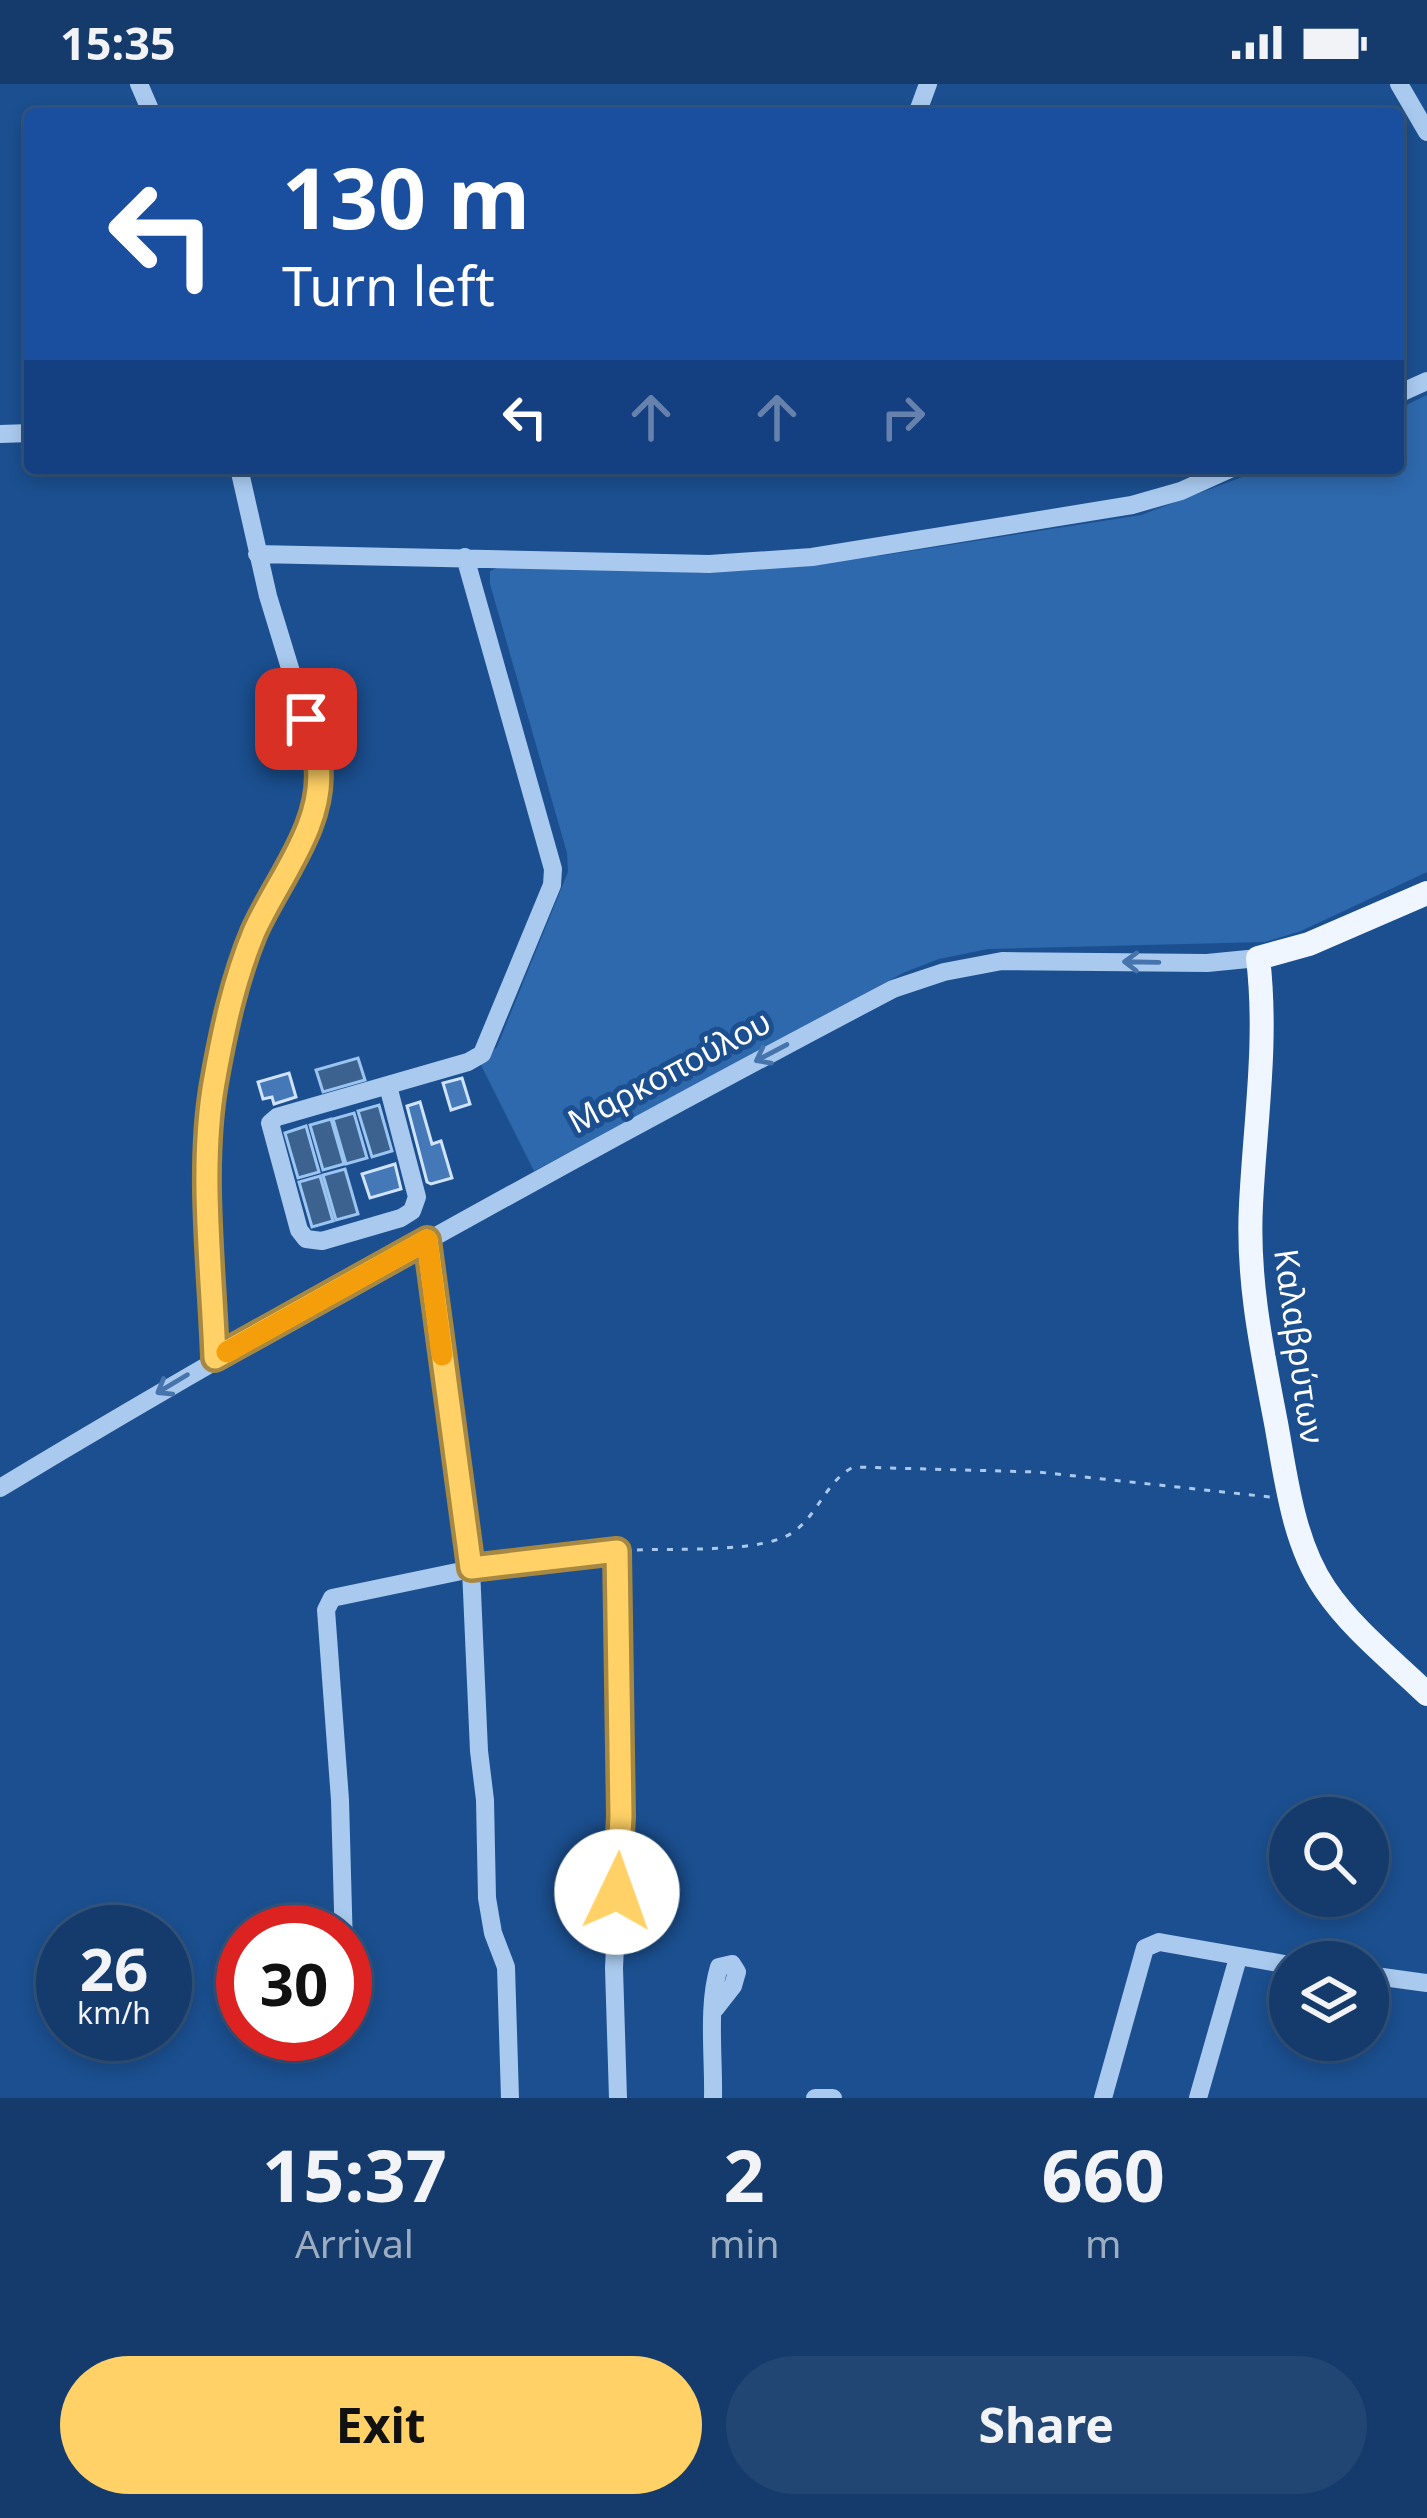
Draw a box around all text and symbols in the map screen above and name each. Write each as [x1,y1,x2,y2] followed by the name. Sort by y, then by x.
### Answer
[60,12,176,73] text: 15:35
[282,139,530,254] text: 130 m
[84,156,240,312] icon: left
[282,248,495,322] text: Turn left
[492,384,558,450] icon: left
[618,384,684,450] icon: ahead
[744,384,810,450] icon: ahead
[870,384,936,450] icon: right
[255,668,357,770] pin
[273,686,339,752] icon: arrive
[1122,951,1161,973] one-way arrow
[560,999,778,1143] street label: Μαρκοπούλου
[755,1042,790,1065] one-way arrow
[1264,1246,1336,1446] street label: Καλαβρύτων
[156,1372,190,1396] one-way arrow
[1269,1797,1389,2061] map controls
[1269,1797,1389,1917] button: search
[554,1829,680,1955] position arrow
[216,1905,372,2061] speed limit sign: 30
[80,1927,148,2009] text: 26
[1269,1941,1389,2061] button: layers
[77,1992,151,2033] text: km/h
[262,2125,447,2223] text: 15:37
[724,2125,765,2223] text: 2
[1041,2125,1165,2223] text: 660
[295,2216,414,2269] text: Arrival
[709,2216,780,2269] text: min
[1085,2216,1121,2269] text: m
[60,2356,702,2494] button: Exit
[726,2356,1367,2494] button: Share

